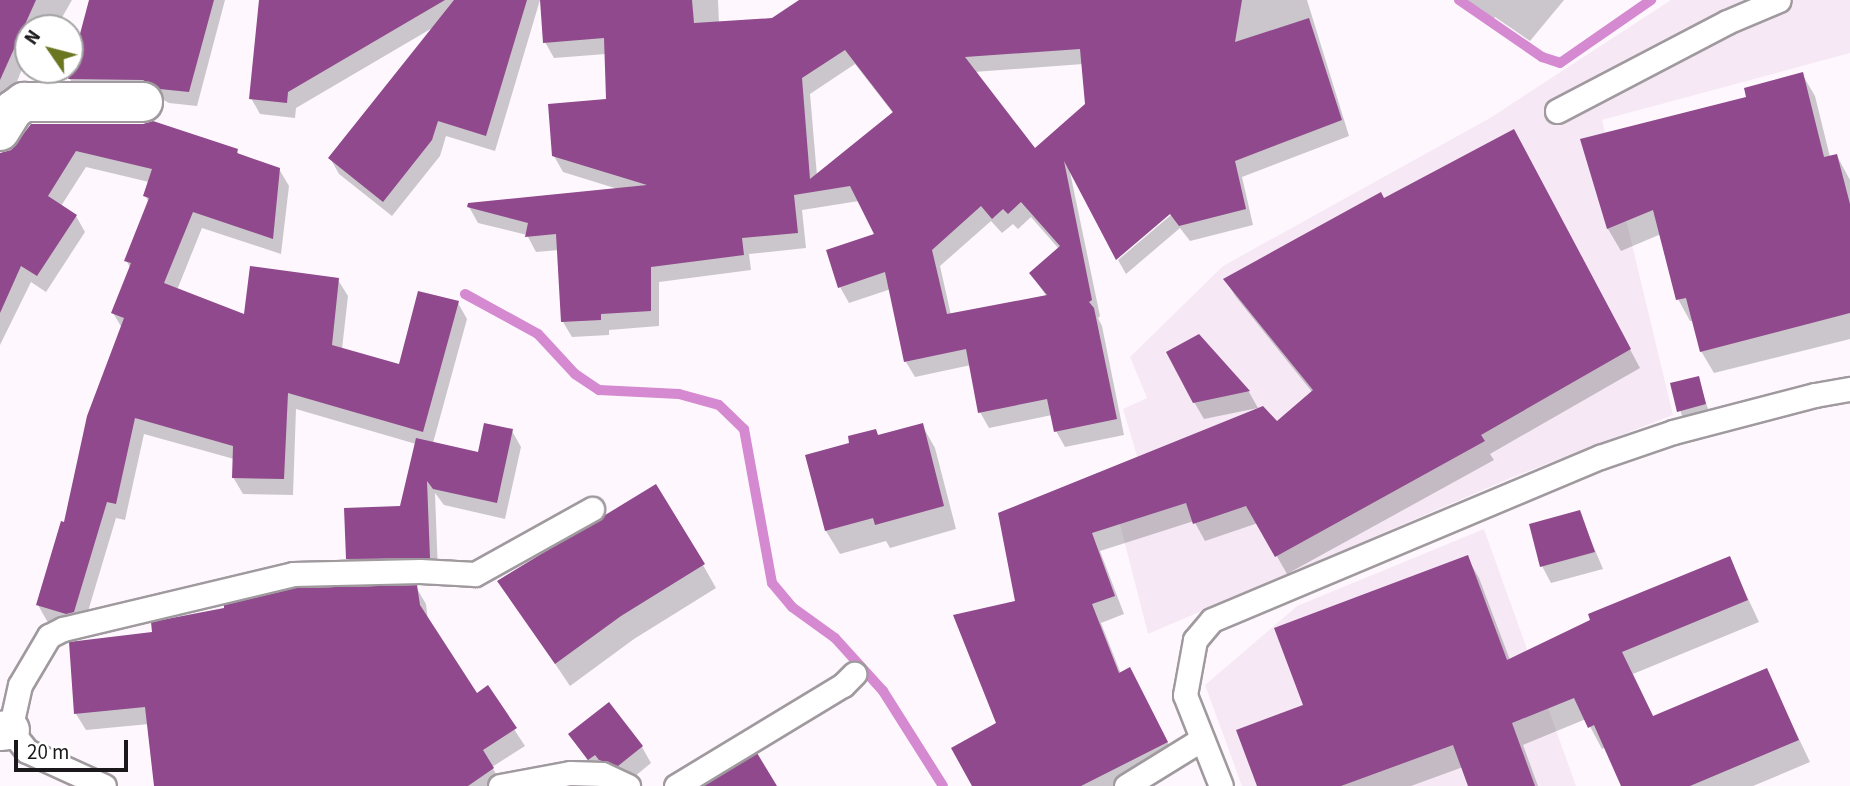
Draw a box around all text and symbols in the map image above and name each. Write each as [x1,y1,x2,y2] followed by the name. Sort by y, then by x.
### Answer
[14,14,84,84] north arrow
[18,25,48,51] text: N
[18,726,131,770] scale bar
[27,737,69,767] text: 20 m

